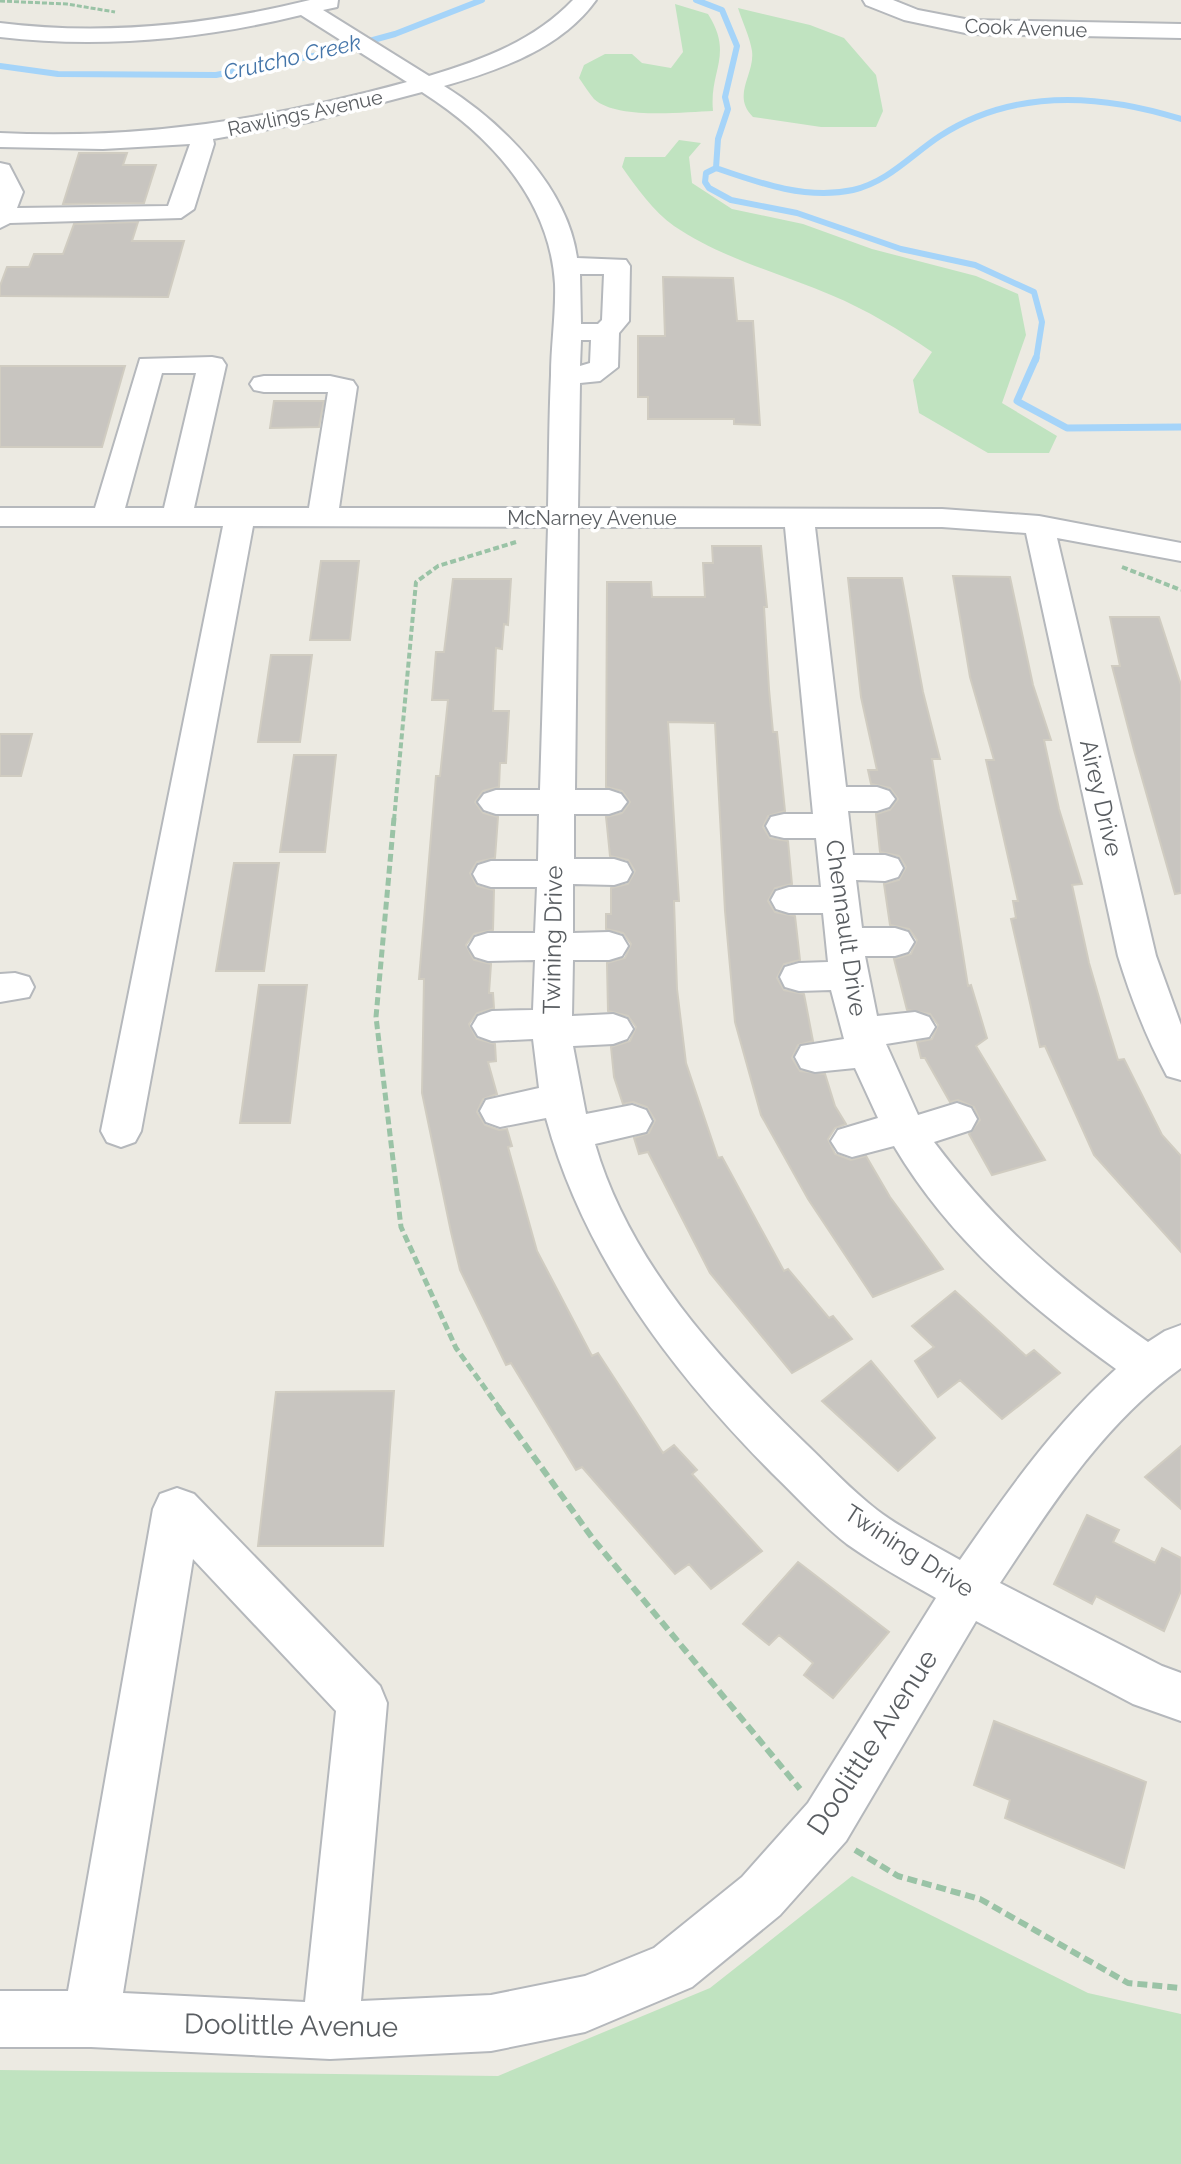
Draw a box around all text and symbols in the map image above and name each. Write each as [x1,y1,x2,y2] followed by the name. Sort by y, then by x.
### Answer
[964,14,1088,42] street label: Cook Avenue
[221,29,363,85] water label: Crutcho Creek
[225,85,385,141] street label: Rawlings Avenue
[507,506,677,530] street label: McNarney Avenue
[1074,737,1129,859] street label: Airey Drive
[820,838,873,1018] street label: Chennault Drive
[537,865,568,1015] street label: Twining Drive
[839,1498,980,1603] street label: Twining Drive
[800,1643,945,1841] street label: Doolittle Avenue
[184,2007,398,2044] street label: Doolittle Avenue

